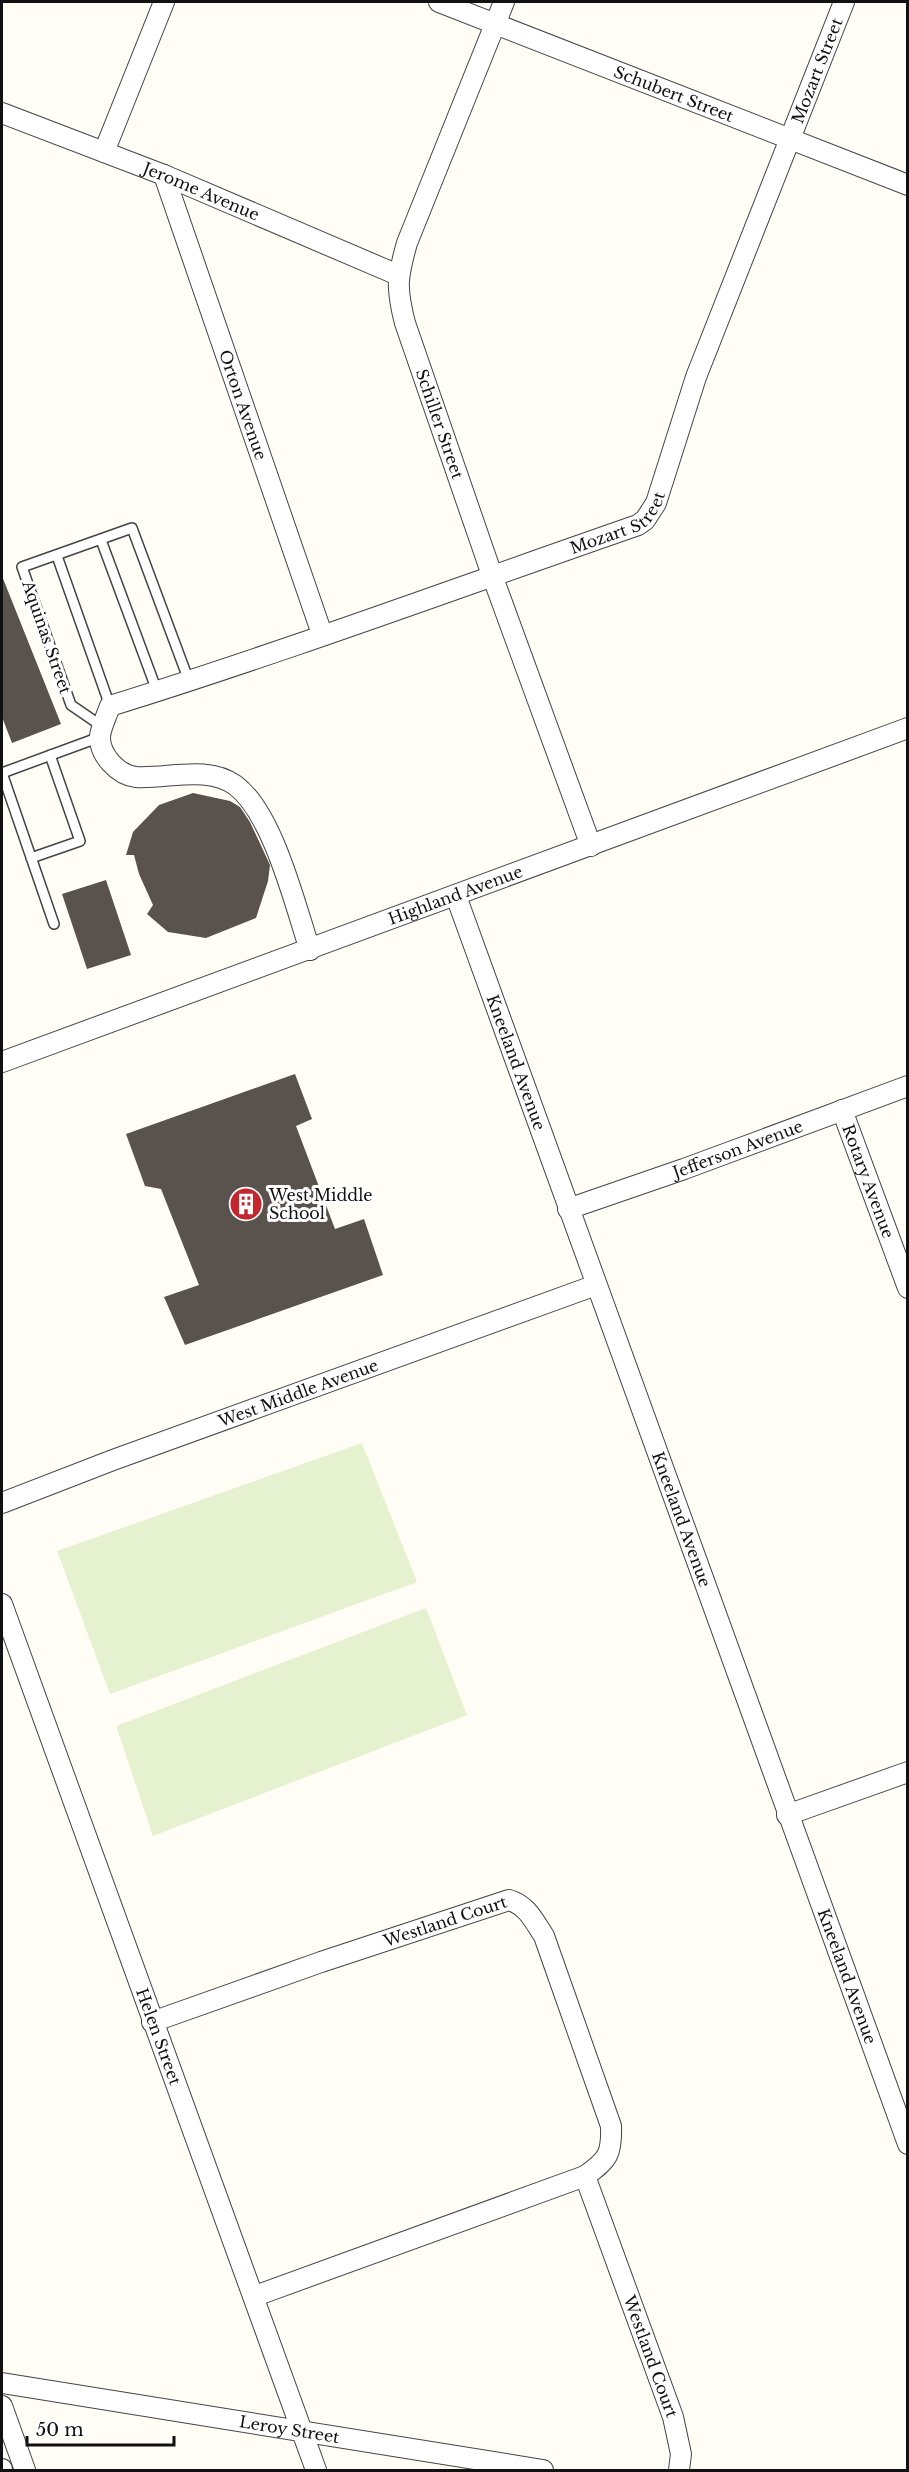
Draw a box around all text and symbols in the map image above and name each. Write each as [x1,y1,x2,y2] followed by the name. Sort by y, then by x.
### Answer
[787,15,847,126] street label: Mozart Street
[611,61,736,126] street label: Schubert Street
[138,157,262,225] street label: Jerome Avenue
[215,347,271,463] street label: Orton Avenue
[412,366,468,481] street label: Schiller Street
[567,489,669,558] street label: Mozart Street
[18,577,76,696] street label: Aquinas Street
[385,861,525,929] street label: Highland Avenue
[483,992,550,1133] street label: Kneeland Avenue
[668,1116,805,1183] street label: Jefferson Avenue
[838,1121,899,1241] street label: Rotary Avenue
[268,1185,373,1223] place label: West Middle School
[228,1186,264,1222] building icon: West Middle School
[215,1355,381,1431] street label: West Middle Avenue
[648,1449,715,1590] street label: Kneeland Avenue
[380,1891,509,1951] street label: Westland Court
[814,1906,881,2047] street label: Kneeland Avenue
[132,1985,186,2088] street label: Helen Street
[619,2292,682,2420] street label: Westland Court
[27,2409,174,2447] scale bar
[238,2411,341,2447] street label: Leroy Street
[36,2419,84,2441] text: 50 m

